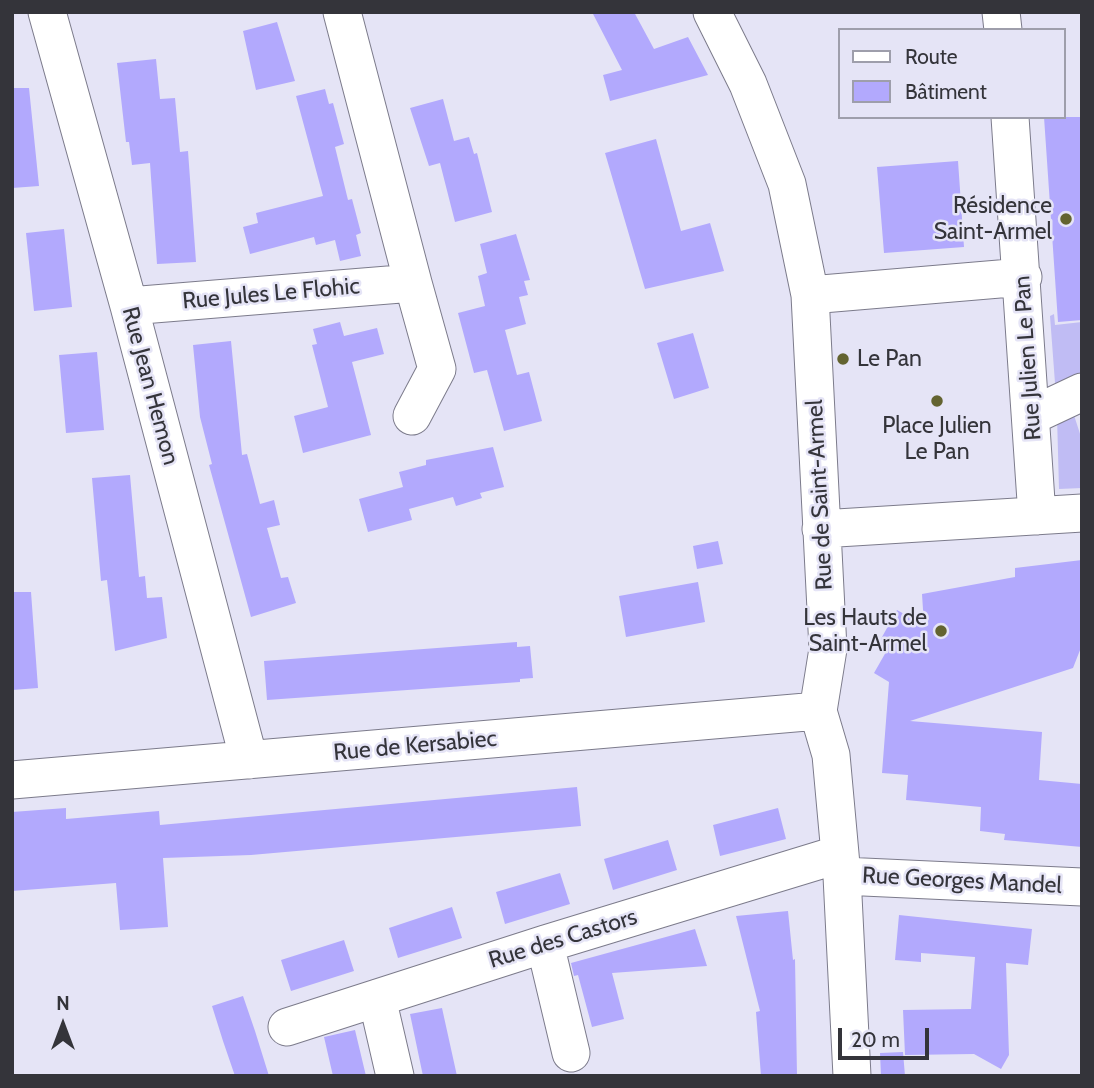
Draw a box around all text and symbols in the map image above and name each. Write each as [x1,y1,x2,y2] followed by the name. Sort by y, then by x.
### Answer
[838,28,1066,119] legend
[905,44,958,69] text: Route
[905,79,987,104] text: Bâtiment
[934,192,1052,246] place label: Résidence Saint-Armel
[1058,211,1074,227] marker: Résidence Saint-Armel
[181,272,361,316] street label: Rue Jules Le Flohic
[1008,275,1048,441] street label: Rue Julien Le Pan
[116,304,184,468] street label: Rue Jean Hemon
[857,345,922,373] place label: Le Pan
[835,351,851,367] marker: Le Pan
[929,393,945,409] marker: Place Julien Le Pan
[801,399,839,591] street label: Rue de Saint-Armel
[882,412,992,466] place label: Place Julien Le Pan
[803,604,927,658] place label: Les Hauts de Saint-Armel
[933,623,949,639] marker: Les Hauts de Saint-Armel
[332,725,498,767] street label: Rue de Kersabiec
[862,862,1062,900] street label: Rue Georges Mandel
[485,903,641,975] street label: Rue des Castors
[28,990,98,1060] north arrow
[56,992,70,1015] text: N
[842,1014,933,1058] scale bar
[851,1027,900,1052] text: 20 m

